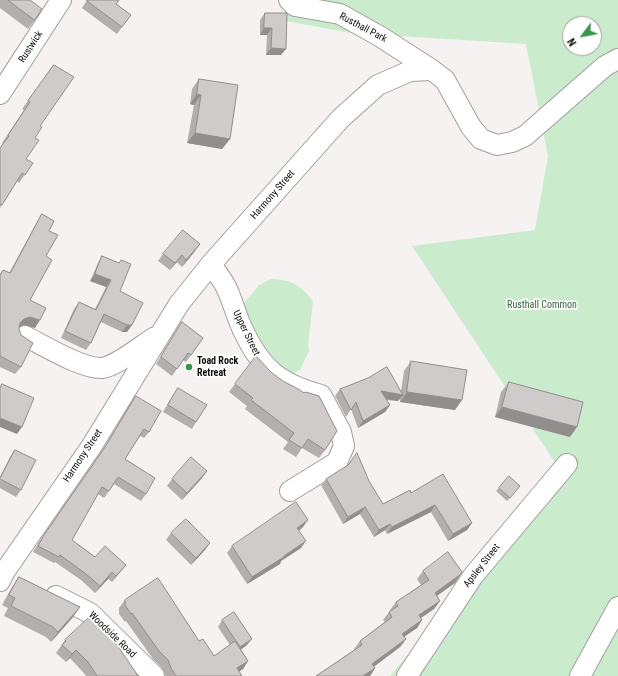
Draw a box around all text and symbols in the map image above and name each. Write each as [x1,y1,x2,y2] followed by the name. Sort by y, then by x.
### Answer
[337,10,389,46] street label: Rusthall Park
[562,16,602,56] north arrow
[16,29,46,65] street label: Rustwick
[565,36,580,48] text: N
[248,168,298,222] street label: Harmony Street
[507,299,577,311] park label: Rusthall Common
[230,308,262,358] street label: Upper Street
[197,355,238,378] place label: Toad Rock Retreat
[184,362,194,372] marker: Toad Rock Retreat
[61,427,105,485] street label: Harmony Street
[461,542,503,590] street label: Apsley Street
[86,609,138,661] street label: Woodside Road

